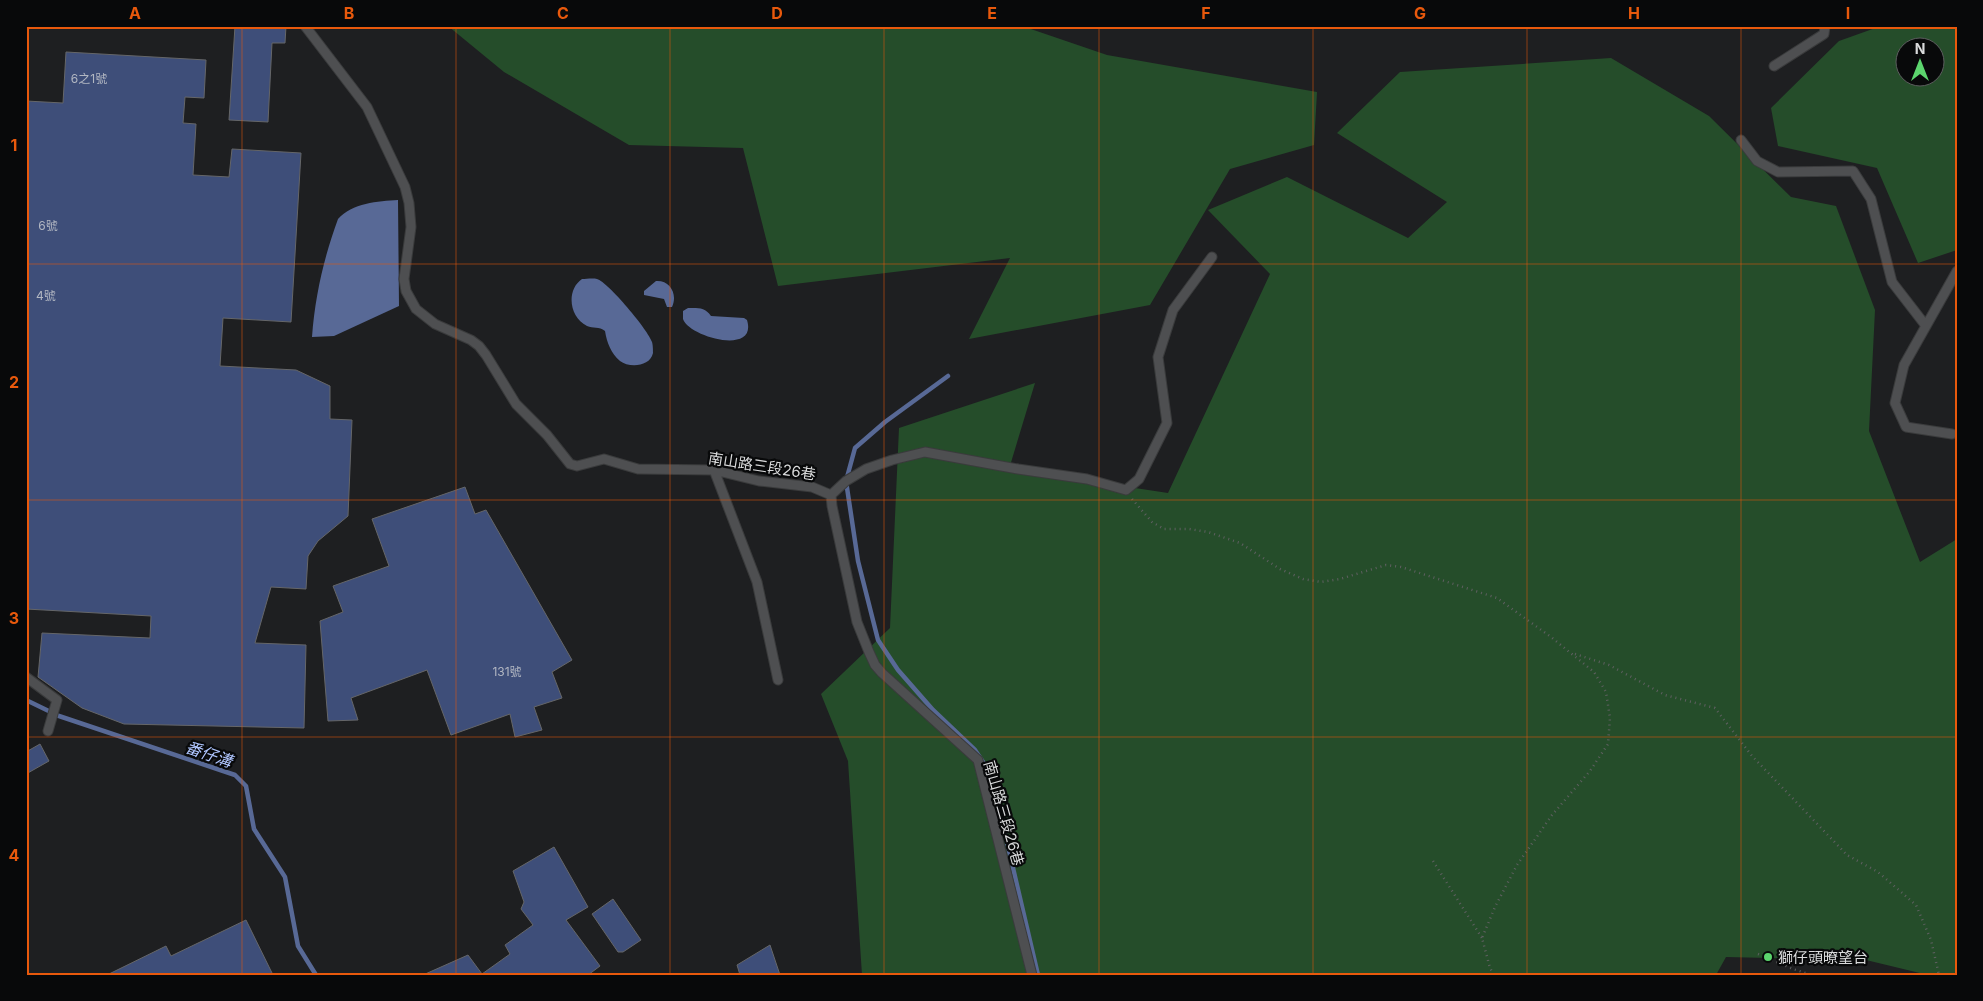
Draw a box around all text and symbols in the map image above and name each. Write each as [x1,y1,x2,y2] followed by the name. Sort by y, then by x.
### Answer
[129,3,141,23] text: A
[344,3,354,23] text: B
[557,3,569,23] text: C
[771,3,783,23] text: D
[987,3,997,23] text: E
[1201,3,1211,23] text: F
[1414,3,1426,23] text: G
[1628,3,1640,23] text: H
[1846,3,1850,23] text: I
[1896,38,1946,88] north arrow
[1915,40,1925,57] text: N
[71,71,107,86] house number: 6之1號
[11,135,17,155] text: 1
[38,218,58,233] house number: 6號
[36,288,56,303] house number: 4號
[9,372,19,392] text: 2
[707,448,817,484] street label: 南山路三段26巷
[9,608,19,628] text: 3
[492,664,522,679] house number: 131號
[183,737,237,772] water label: 番仔溝
[980,758,1028,868] street label: 南山路三段26巷
[9,845,20,865] text: 4
[1778,948,1868,967] place label: 獅仔頭暸望台
[1762,951,1774,963] marker: 獅仔頭暸望台

